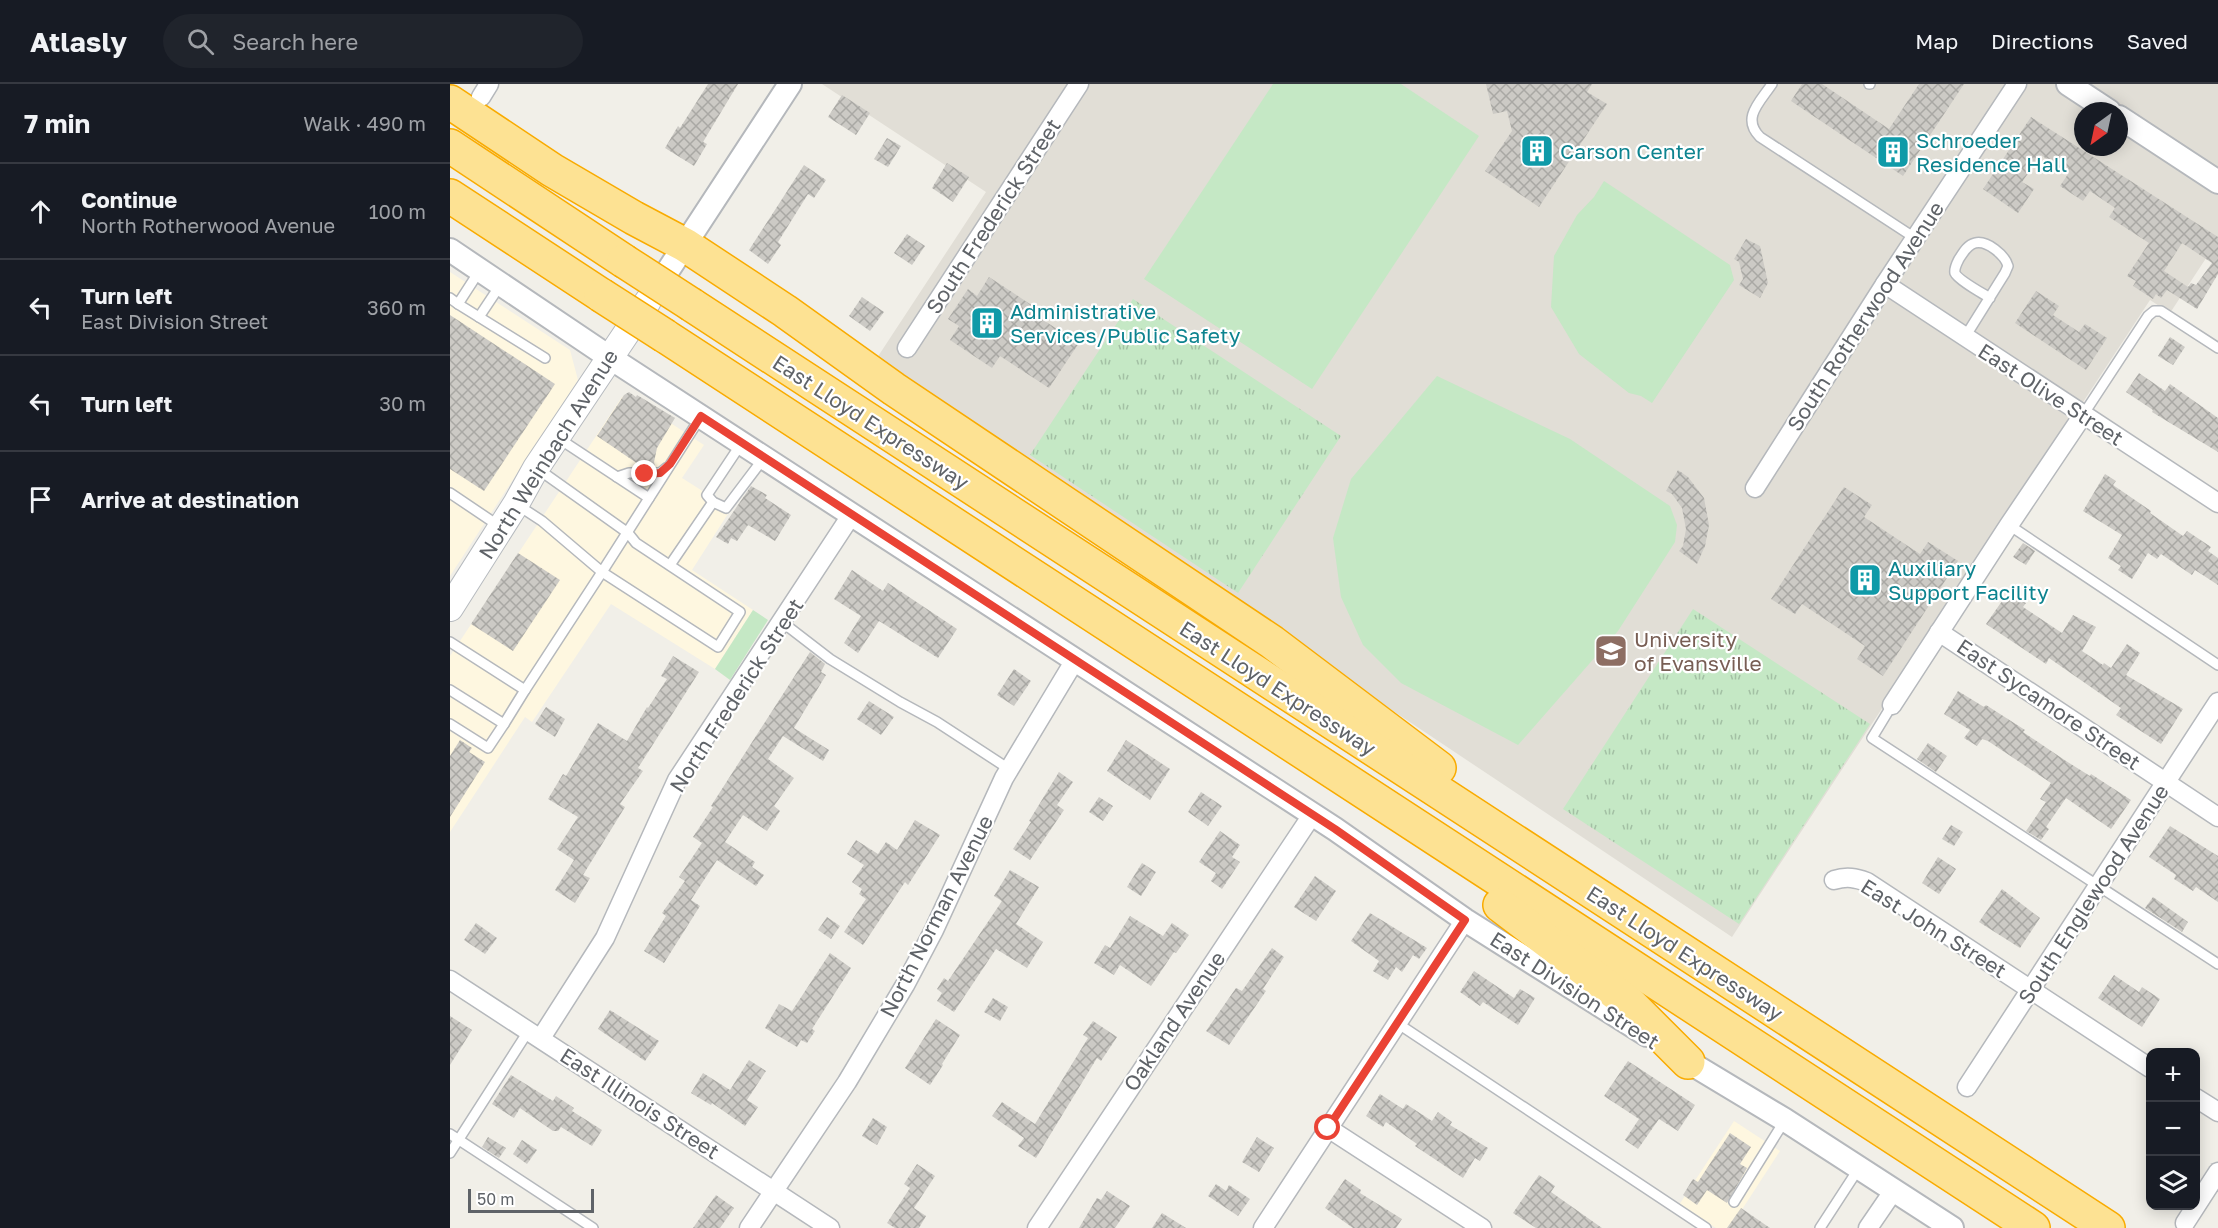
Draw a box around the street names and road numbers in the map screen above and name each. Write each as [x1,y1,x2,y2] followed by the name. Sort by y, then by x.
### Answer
[920,113,1066,319] street label: South Frederick Street
[1781,196,1949,436] street label: South Rotherwood Avenue
[1973,337,2129,451] street label: East Olive Street
[473,344,623,564] street label: North Weinbach Avenue
[768,349,974,495] street label: East Lloyd Expressway
[664,593,808,797] street label: North Frederick Street
[1175,615,1381,761] street label: East Lloyd Expressway
[1952,633,2146,775] street label: East Sycamore Street
[2012,779,2174,1009] street label: South Englewood Avenue
[874,811,998,1021] street label: North Norman Avenue
[1856,873,2012,983] street label: East John Street
[1582,880,1788,1026] street label: East Lloyd Expressway
[1485,926,1665,1054] street label: East Division Street
[1118,946,1230,1096] street label: Oakland Avenue
[556,1042,724,1164] street label: East Illinois Street

